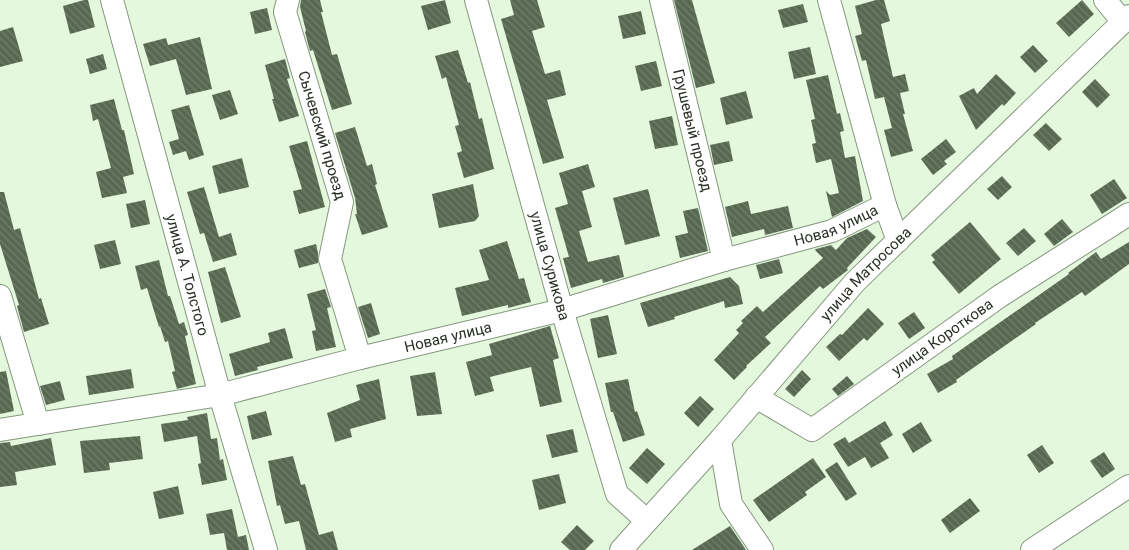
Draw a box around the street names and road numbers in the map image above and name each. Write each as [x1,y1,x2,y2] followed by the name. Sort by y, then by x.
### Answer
[669,67,716,193] street label: Грушевый проезд
[294,69,350,202] street label: Сычевский проезд
[792,201,881,250] street label: Новая улица
[526,209,574,323] street label: улица Сурикова
[162,212,212,338] street label: улица А. Толстого
[817,223,915,325] street label: улица Матросова
[888,295,997,379] street label: улица Короткова
[403,318,493,356] street label: Новая улица

